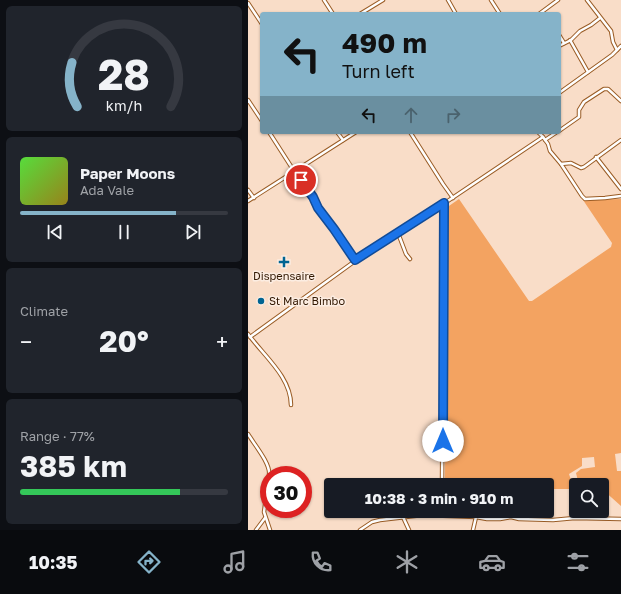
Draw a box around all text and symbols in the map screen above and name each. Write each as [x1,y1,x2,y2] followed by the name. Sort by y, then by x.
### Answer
[342,26,427,59] text: 490 m
[276,28,328,80] icon: left
[98,48,150,98] text: 28
[342,60,415,82] text: Turn left
[106,96,142,113] text: km/h
[358,104,380,126] icon: left
[400,104,422,126] icon: ahead
[442,104,464,126] icon: right
[284,163,318,197] pin
[80,164,175,182] text: Paper Moons
[290,169,312,191] icon: arrive
[80,182,134,198] text: Ada Vale
[44,221,66,243] icon: previous
[113,221,135,243] icon: pause
[182,221,204,243] icon: next
[278,256,290,268] marker: Dispensaire
[253,269,315,282] place label: Dispensaire
[269,294,345,307] place label: St Marc Bimbo
[256,296,266,306] marker: St Marc Bimbo
[20,303,68,319] text: Climate
[99,323,149,359] text: 20°
[20,328,32,355] text: −
[216,328,228,355] text: +
[422,420,464,462] position arrow
[20,428,95,444] text: Range · 77%
[20,448,127,484] text: 385 km
[260,466,312,518] speed limit sign: 30
[569,478,609,518] map controls
[569,478,609,518] button: search
[365,489,513,507] text: 10:38 · 3 min · 910 m
[135,548,163,576] icon: directions
[221,548,249,576] icon: music
[307,548,335,576] icon: phone
[393,548,421,576] icon: climate
[478,548,506,576] icon: car
[564,548,592,576] icon: filters
[29,551,78,573] text: 10:35

